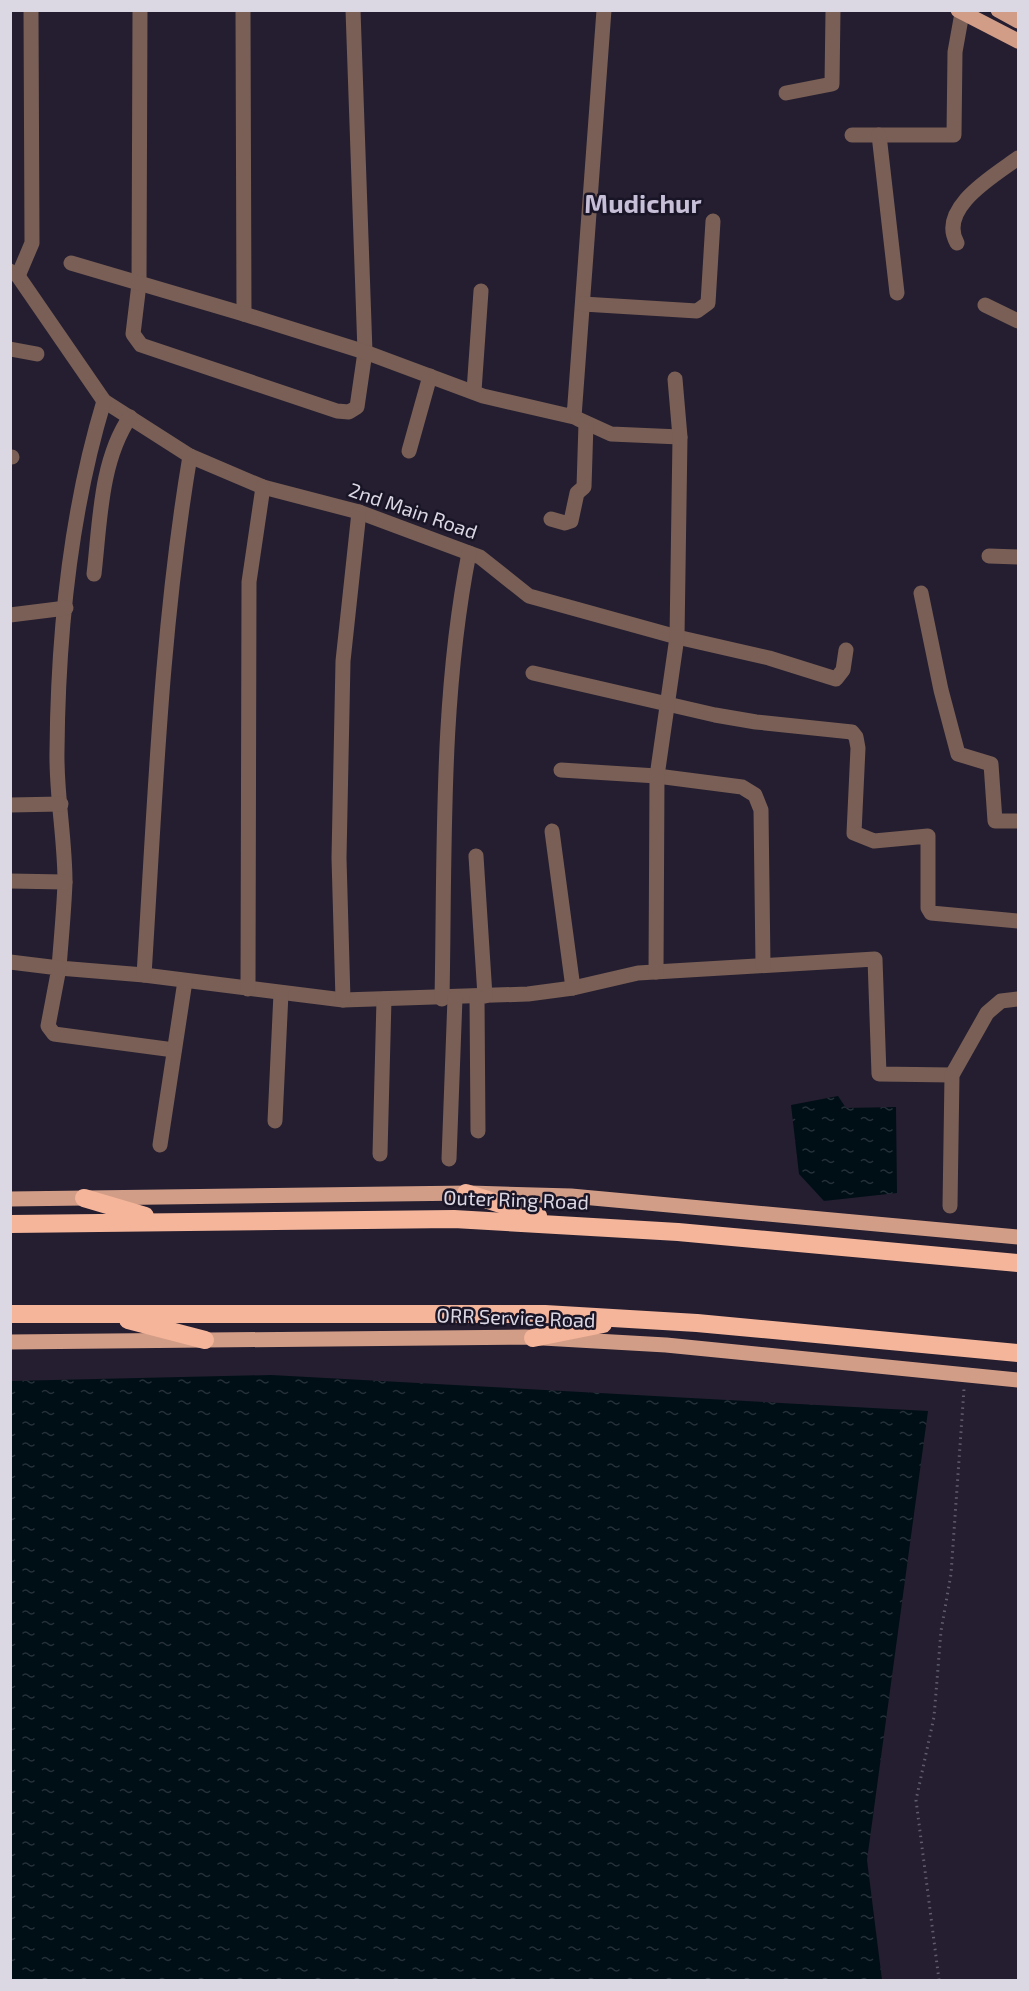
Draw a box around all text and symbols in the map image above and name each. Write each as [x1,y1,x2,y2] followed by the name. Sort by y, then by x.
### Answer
[584,187,702,218] district label: Mudichur
[346,477,481,543] street label: 2nd Main Road
[443,1184,589,1214] street label: Outer Ring Road
[436,1302,596,1332] street label: ORR Service Road

